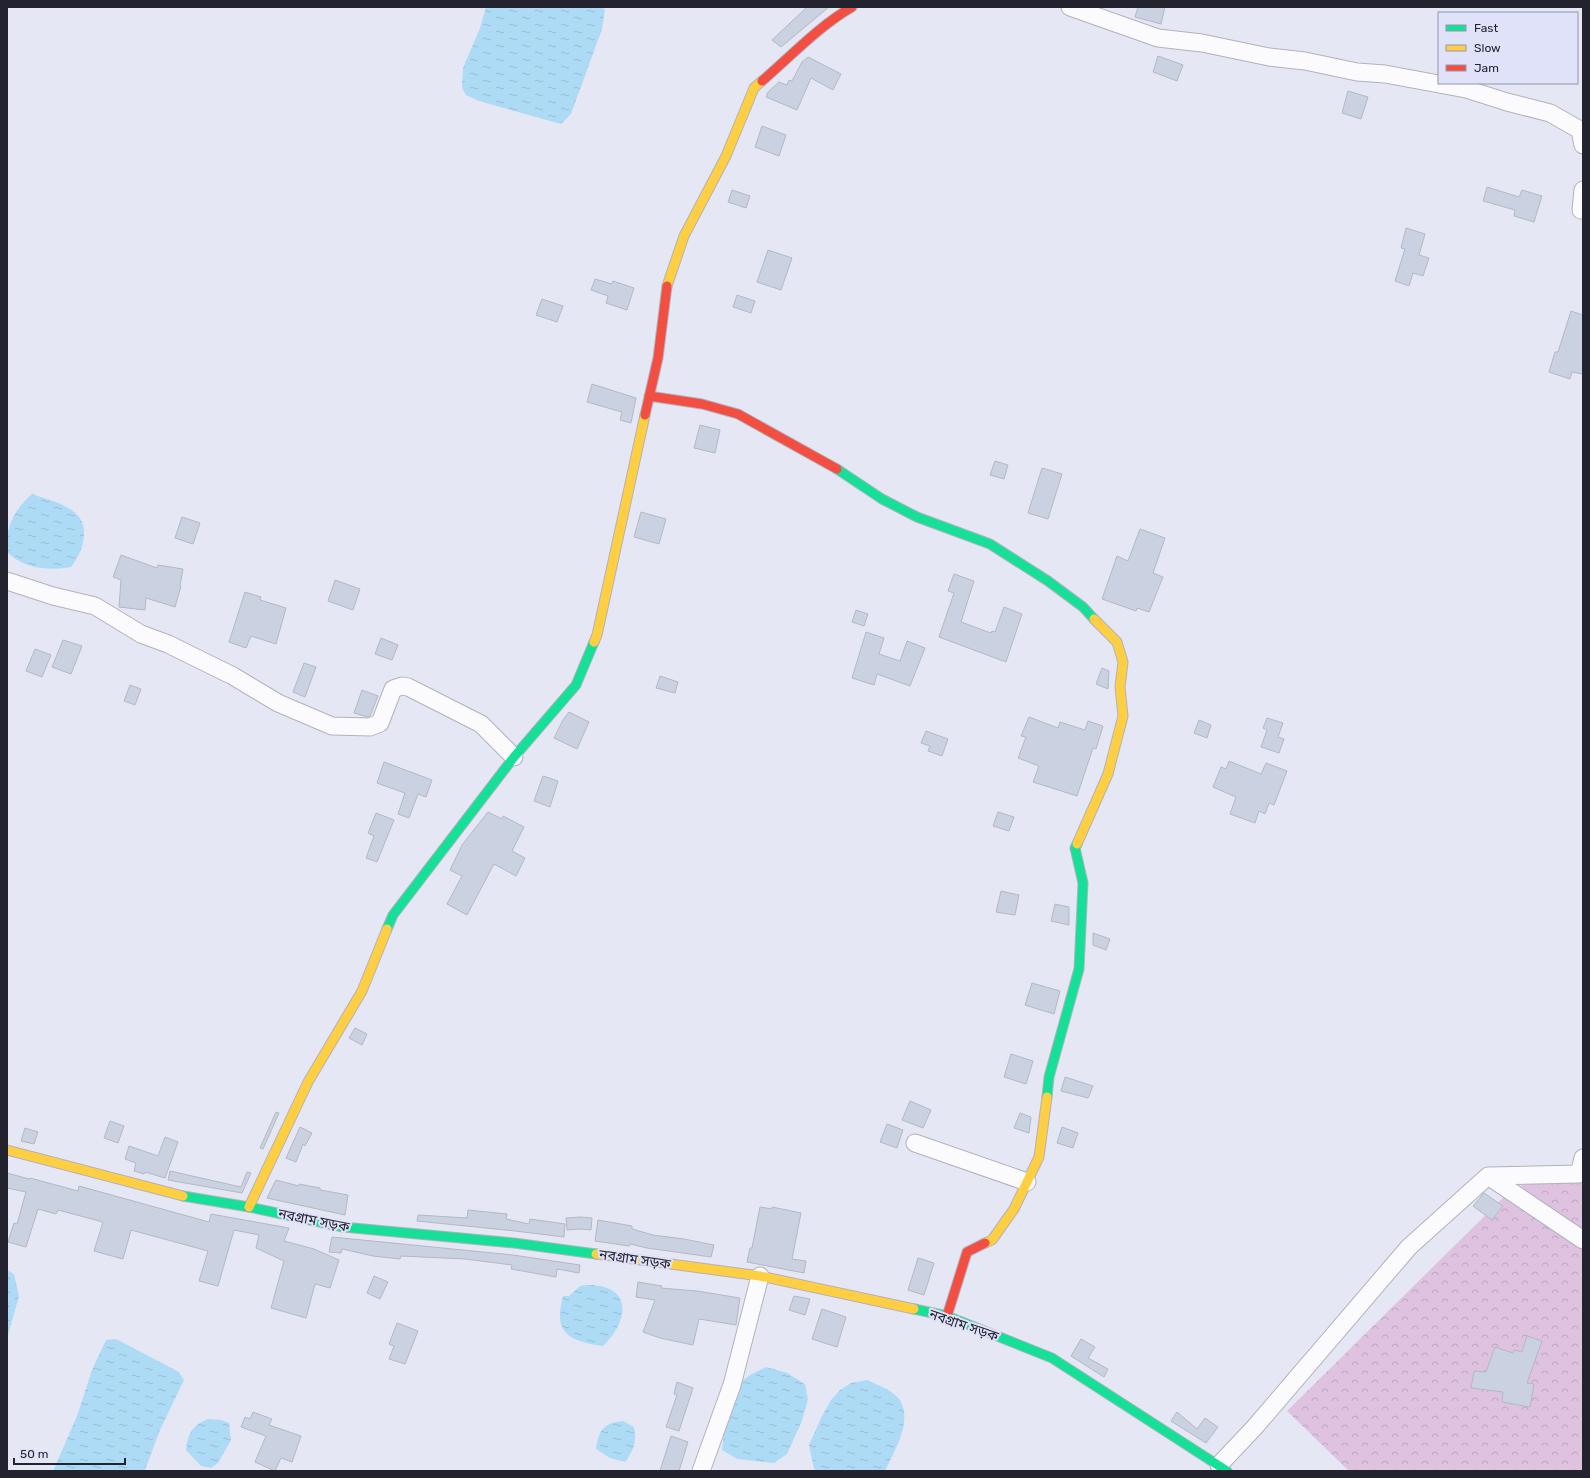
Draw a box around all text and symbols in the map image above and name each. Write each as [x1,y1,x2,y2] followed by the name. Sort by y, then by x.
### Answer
[1438,12,1578,84] legend
[1474,21,1498,35] text: Fast
[1474,41,1501,55] text: Slow
[1474,61,1499,75] text: Jam
[276,1205,352,1236] street label: নবগ্রাম সড়ক
[597,1246,673,1273] street label: নবগ্রাম সড়ক
[926,1305,1001,1345] street label: নবগ্রাম সড়ক
[14,1440,125,1466] scale bar
[20,1447,48,1461] text: 50 m

